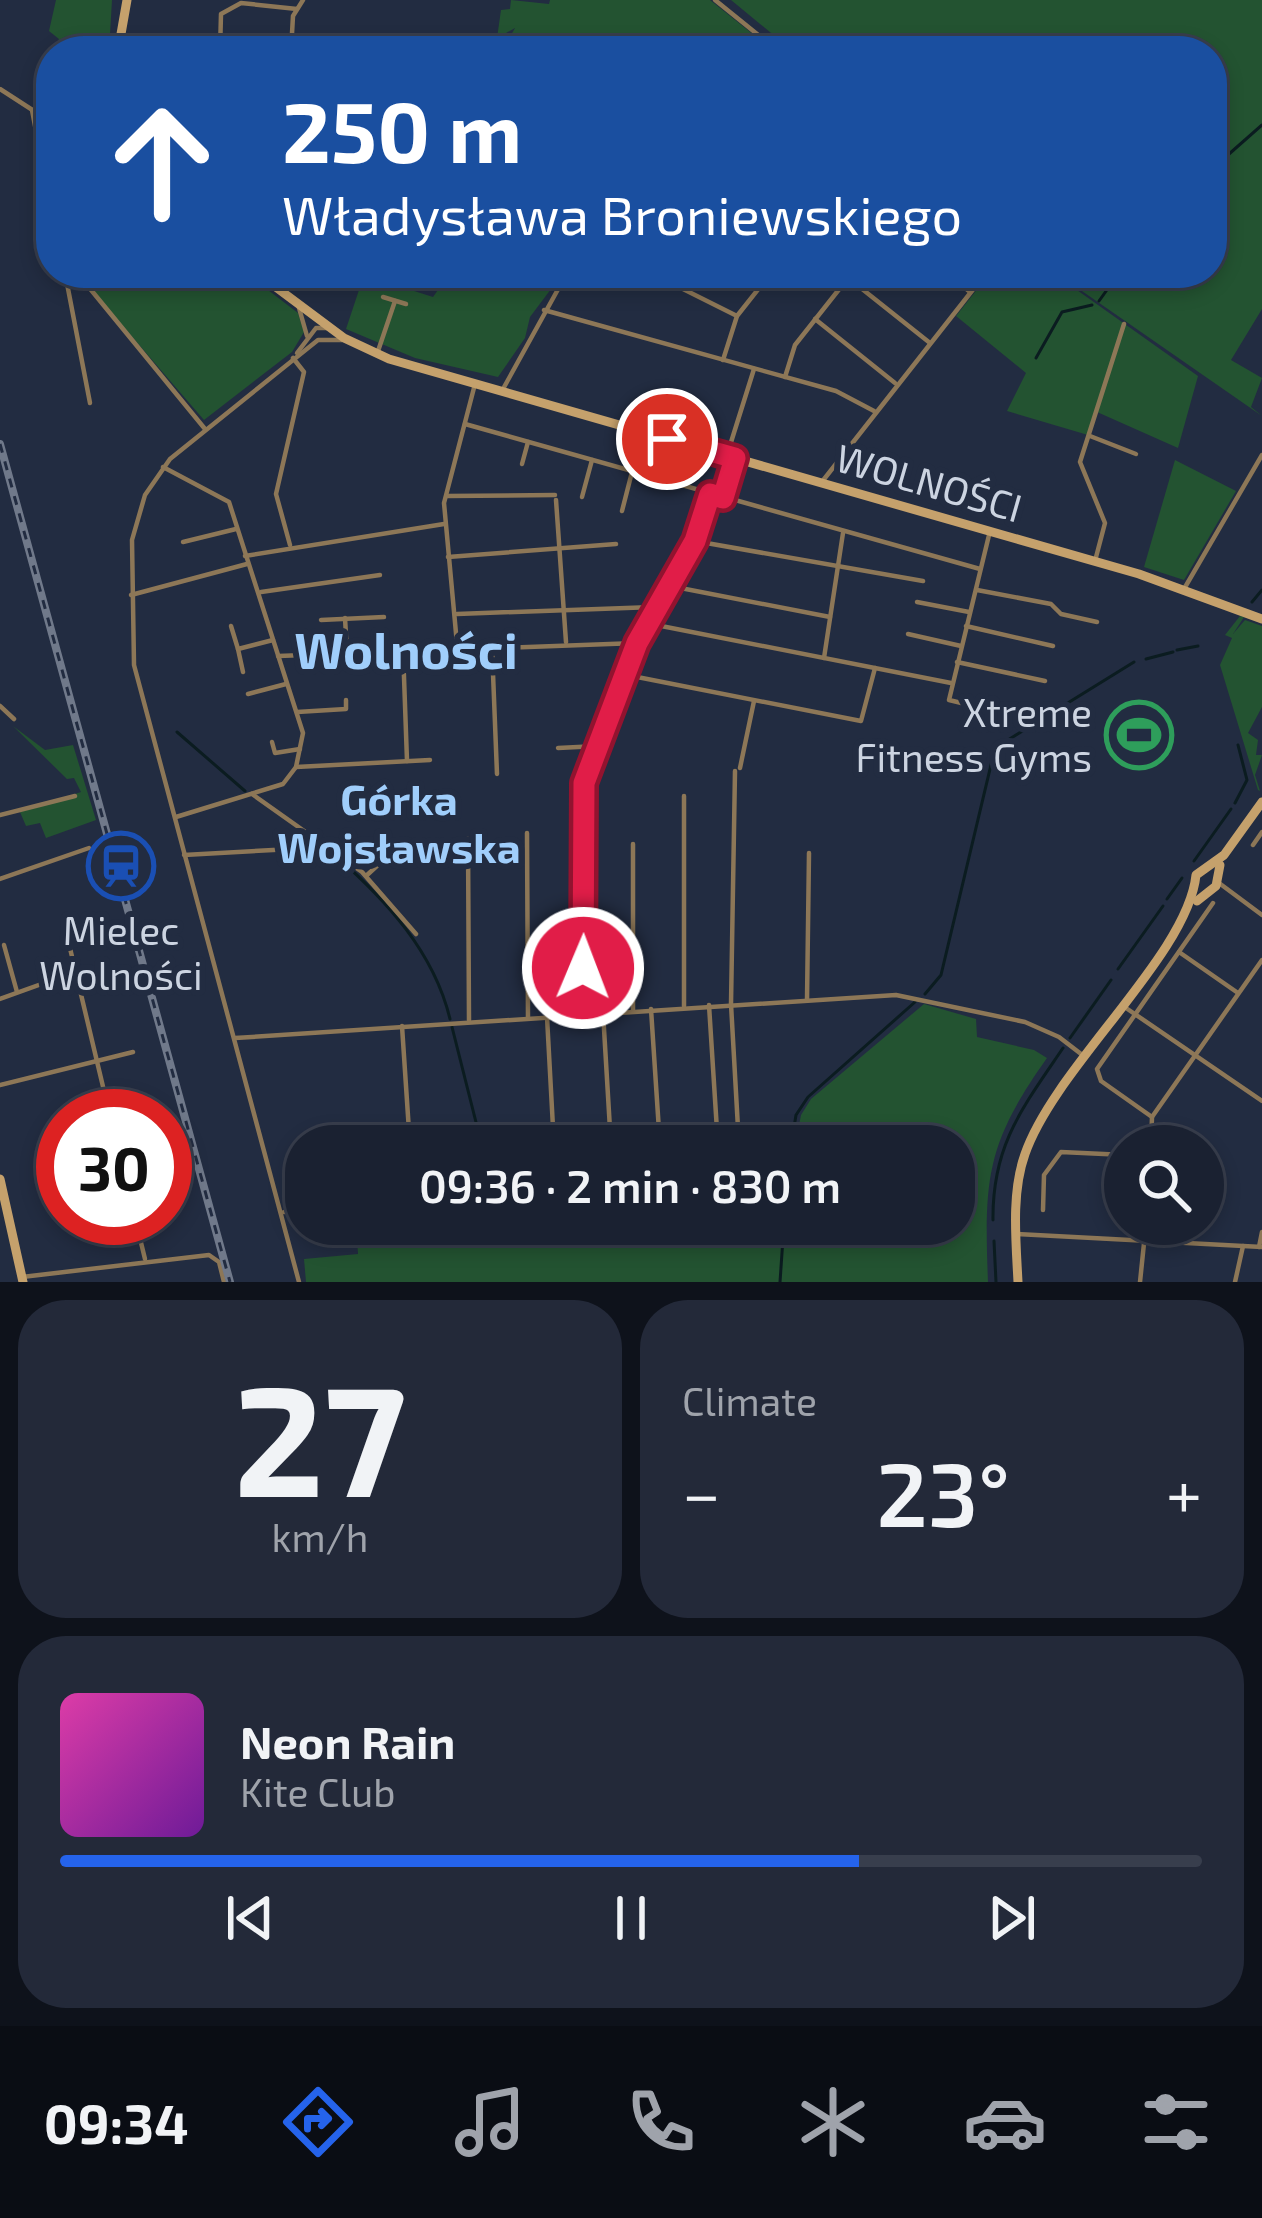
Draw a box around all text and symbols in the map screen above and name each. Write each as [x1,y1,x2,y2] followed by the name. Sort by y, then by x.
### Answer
[282,79,522,180] text: 250 m
[84,84,240,240] icon: ahead
[282,181,962,246] text: Władysława Broniewskiego
[616,388,718,490] pin
[634,406,700,472] icon: arrive
[831,433,1028,530] street label: WOLNOŚCI
[294,618,518,679] district label: Wolności
[855,688,1092,780] place label: Xtreme Fitness Gyms
[1104,700,1174,770] sports icon: Xtreme Fitness Gyms
[277,773,521,872] district label: Górka Wojsławska
[86,831,156,901] station icon: Mielec Wolności
[520,905,646,1031] position arrow
[39,906,203,998] place label: Mielec Wolności
[36,1089,192,1245] speed limit sign: 30
[1104,1125,1224,1245] map controls
[1104,1125,1224,1245] button: search
[419,1158,841,1212] text: 09:36 · 2 min · 830 m
[233,1341,407,1528] text: 27
[682,1377,817,1424] text: Climate
[876,1437,1010,1545] text: 23°
[682,1452,721,1531] text: −
[1166,1452,1202,1531] text: +
[272,1513,368,1560] text: km/h
[240,1714,455,1768] text: Neon Rain
[240,1768,396,1815] text: Kite Club
[217,1885,283,1951] icon: previous
[598,1885,664,1951] icon: pause
[979,1885,1045,1951] icon: next
[276,2080,360,2164] icon: directions
[448,2080,532,2164] icon: music
[619,2080,703,2164] icon: phone
[791,2080,875,2164] icon: climate
[963,2080,1047,2164] icon: car
[1134,2080,1218,2164] icon: filters
[44,2090,189,2155] text: 09:34

